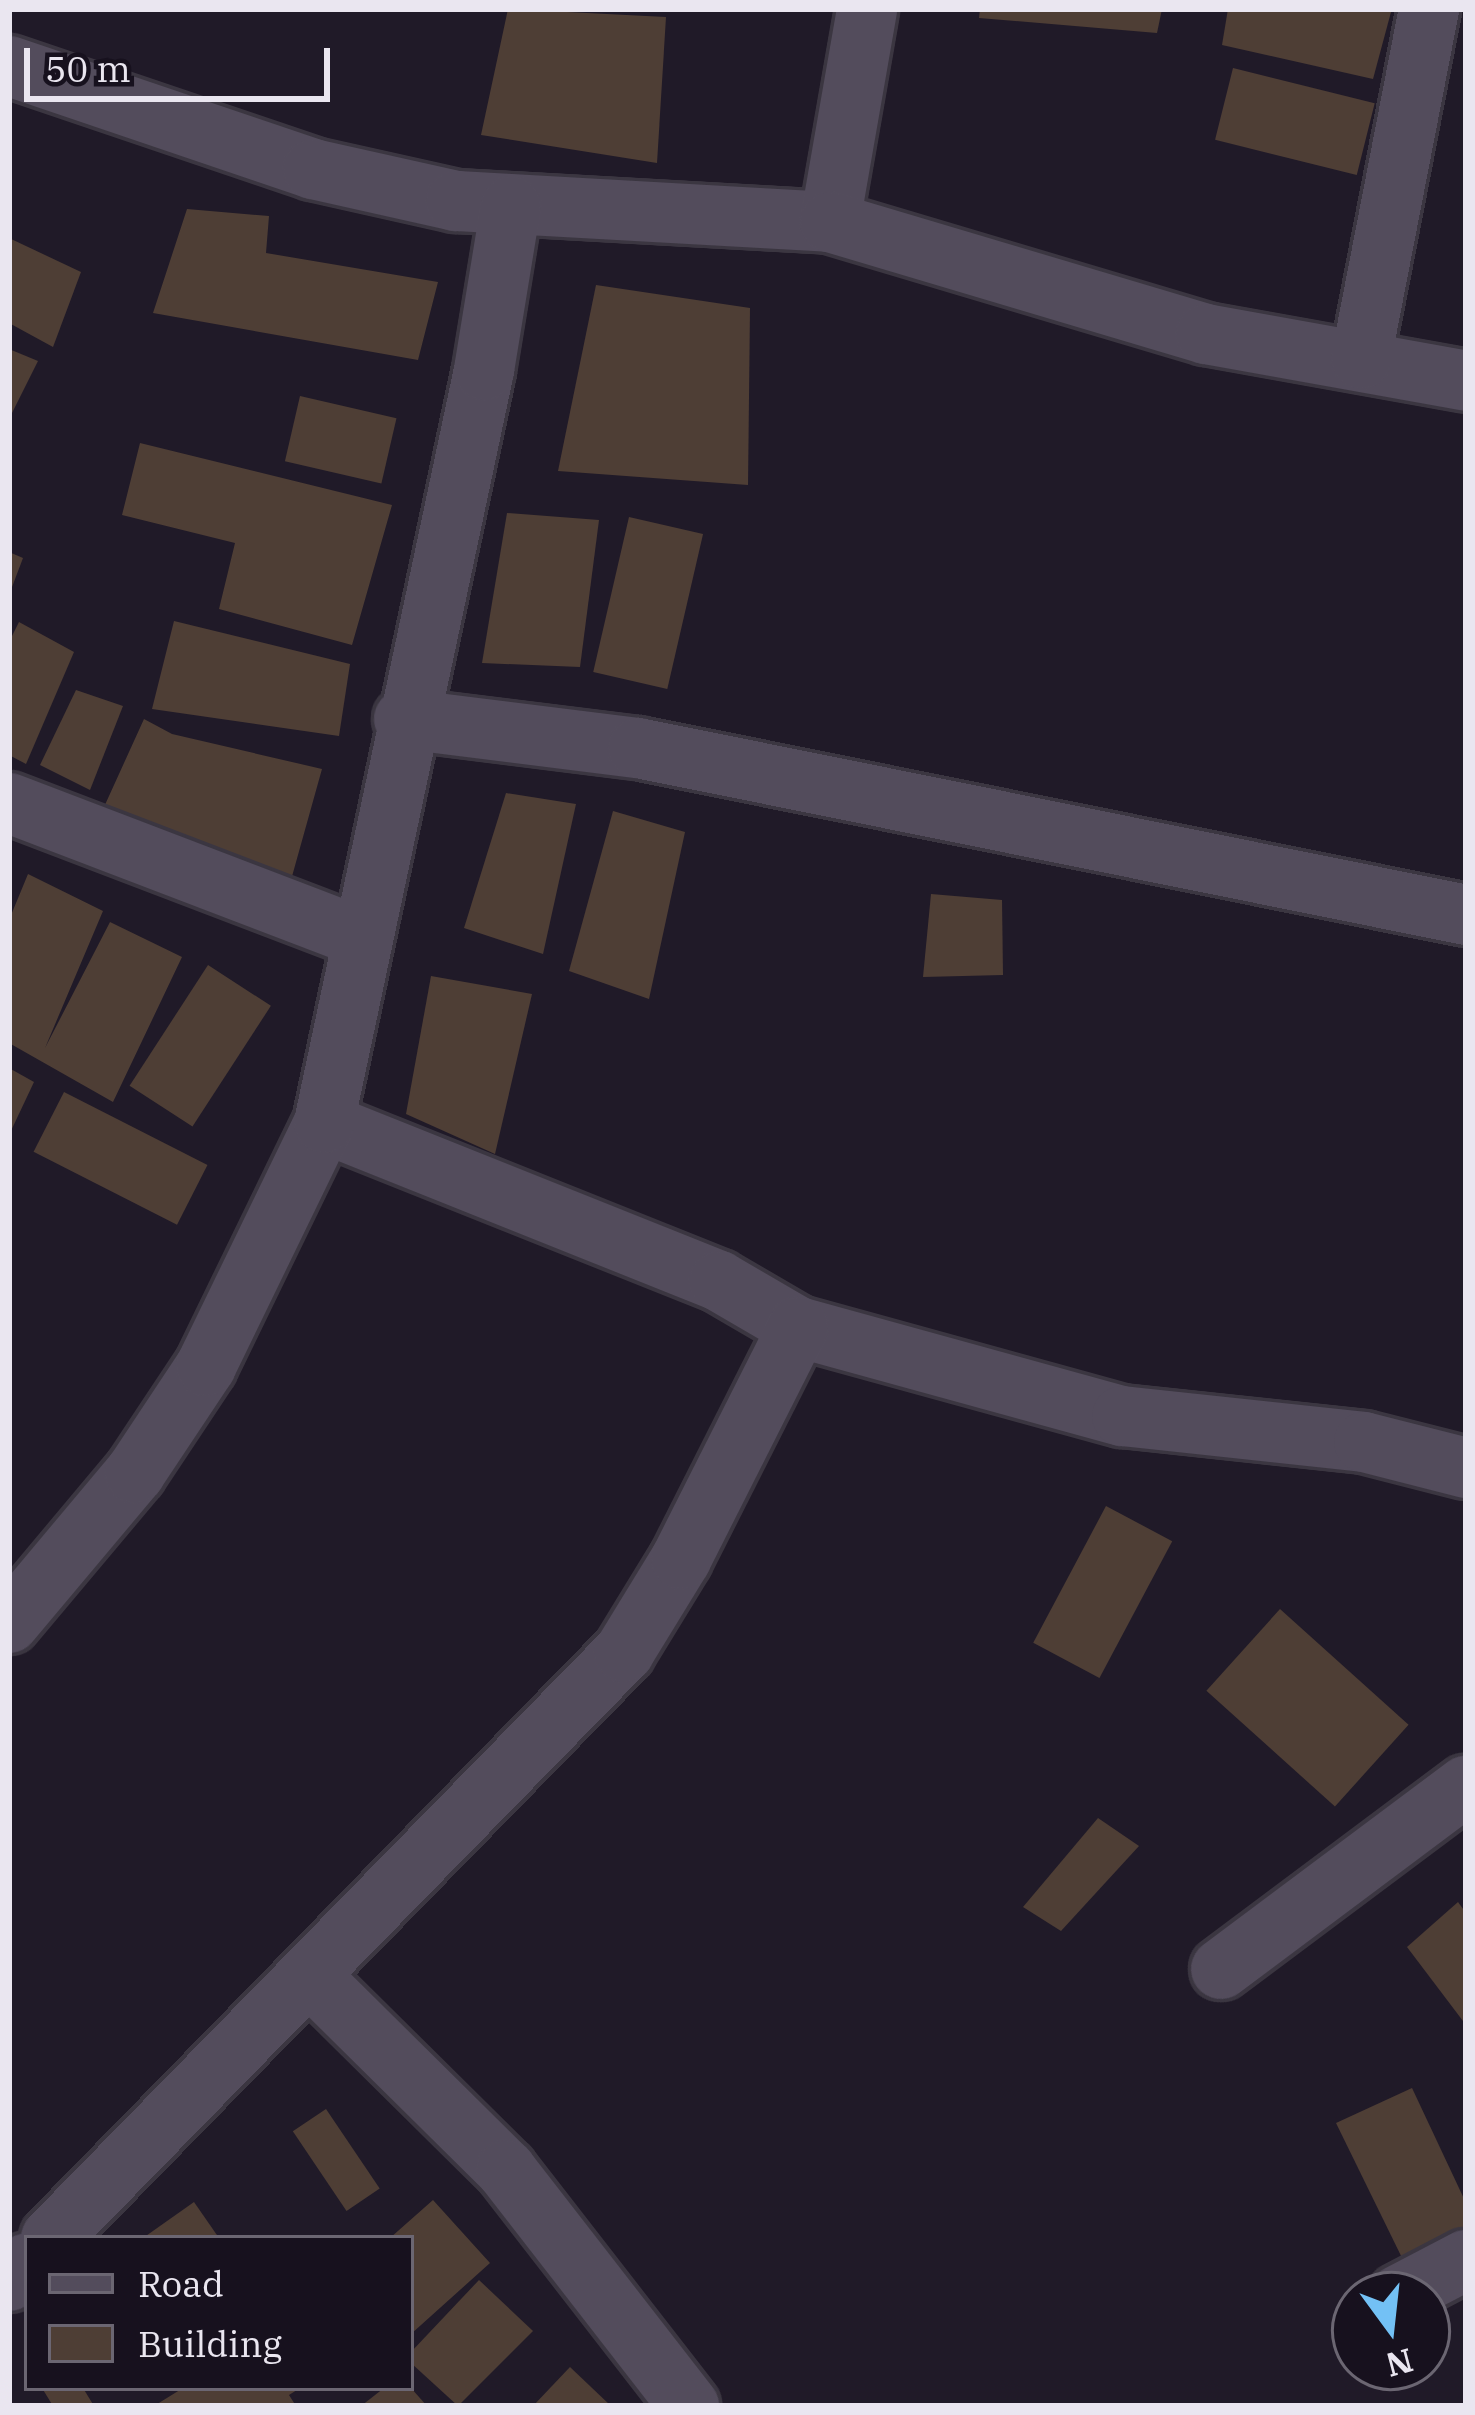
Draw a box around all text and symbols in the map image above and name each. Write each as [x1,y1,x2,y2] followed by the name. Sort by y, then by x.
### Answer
[30,24,336,98] scale bar
[45,45,131,92] text: 50 m
[24,2235,414,2391] legend
[138,2260,224,2307] text: Road
[1331,2271,1451,2391] north arrow
[138,2320,282,2367] text: Building
[1382,2339,1418,2388] text: N

